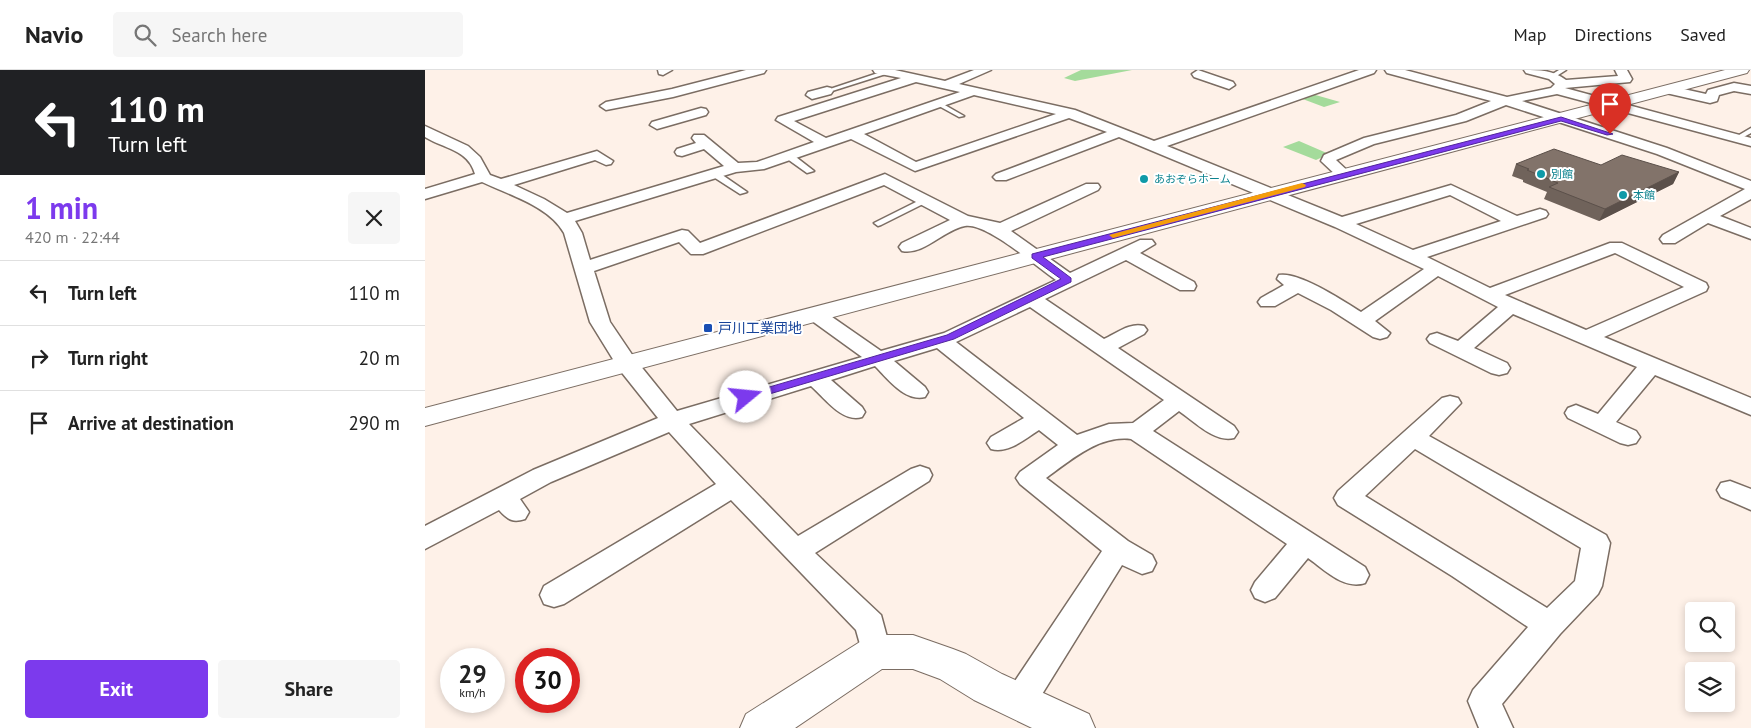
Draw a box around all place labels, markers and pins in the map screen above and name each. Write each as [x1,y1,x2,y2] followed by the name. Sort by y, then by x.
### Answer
[1589,83,1631,134] pin
[1551,167,1573,181] place label: 別館
[1535,168,1547,180] marker: 別館
[1154,172,1231,186] place label: あおぞらホーム
[1138,173,1150,185] marker: あおぞらホーム
[1633,188,1655,202] place label: 本館
[1617,189,1629,201] marker: 本館
[718,319,802,337] place label: 戸川工業団地
[702,322,714,334] marker: 戸川工業団地

